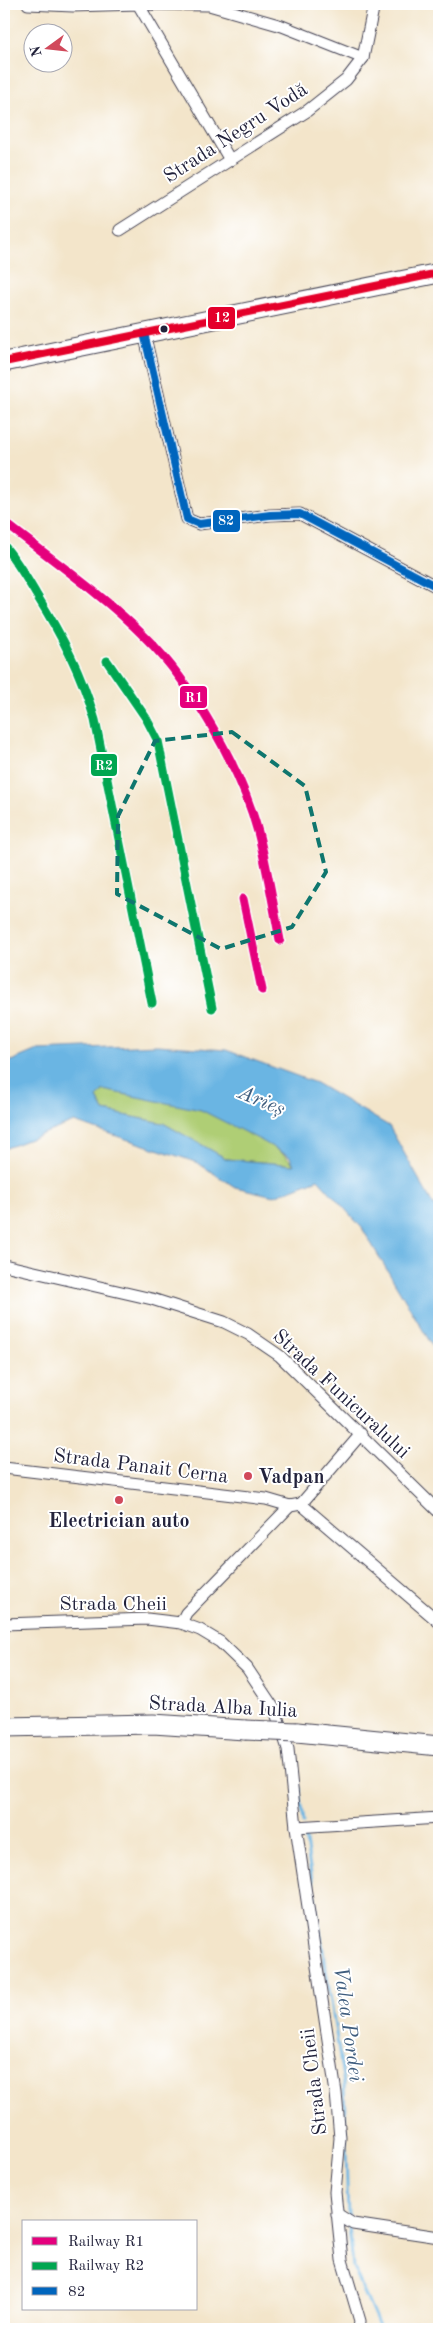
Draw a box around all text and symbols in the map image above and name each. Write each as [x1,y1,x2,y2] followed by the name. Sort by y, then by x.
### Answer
[22,22,72,72] north arrow
[28,44,45,58] text: N
[161,80,312,188] street label: Strada Negru Vodă
[207,306,236,330] line badge: 12
[214,311,230,325] text: 12
[159,324,169,334] unlabelled marker
[212,509,241,533] line badge: 82
[218,514,234,528] text: 82
[179,685,208,709] line badge: R1
[185,691,203,705] text: R1
[90,753,118,777] line badge: R2
[95,759,113,773] text: R2
[234,1082,288,1122] water label: Arieș
[268,1326,413,1463] street label: Strada Funicuralului
[52,1446,230,1488] street label: Strada Panait Cerna
[258,1468,325,1488] place label: Vadpan
[242,1470,254,1482] marker: Vadpan
[113,1494,125,1506] marker: Electrician auto
[48,1512,190,1532] place label: Electrician auto
[59,1595,167,1615] street label: Strada Cheii
[148,1694,298,1722] street label: Strada Alba Iulia
[329,1965,366,2083] water label: Valea Pordei
[298,2027,331,2136] street label: Strada Cheii
[22,2220,198,2310] legend
[68,2235,144,2250] text: Railway R1
[68,2259,144,2274] text: Railway R2
[68,2285,85,2300] text: 82

